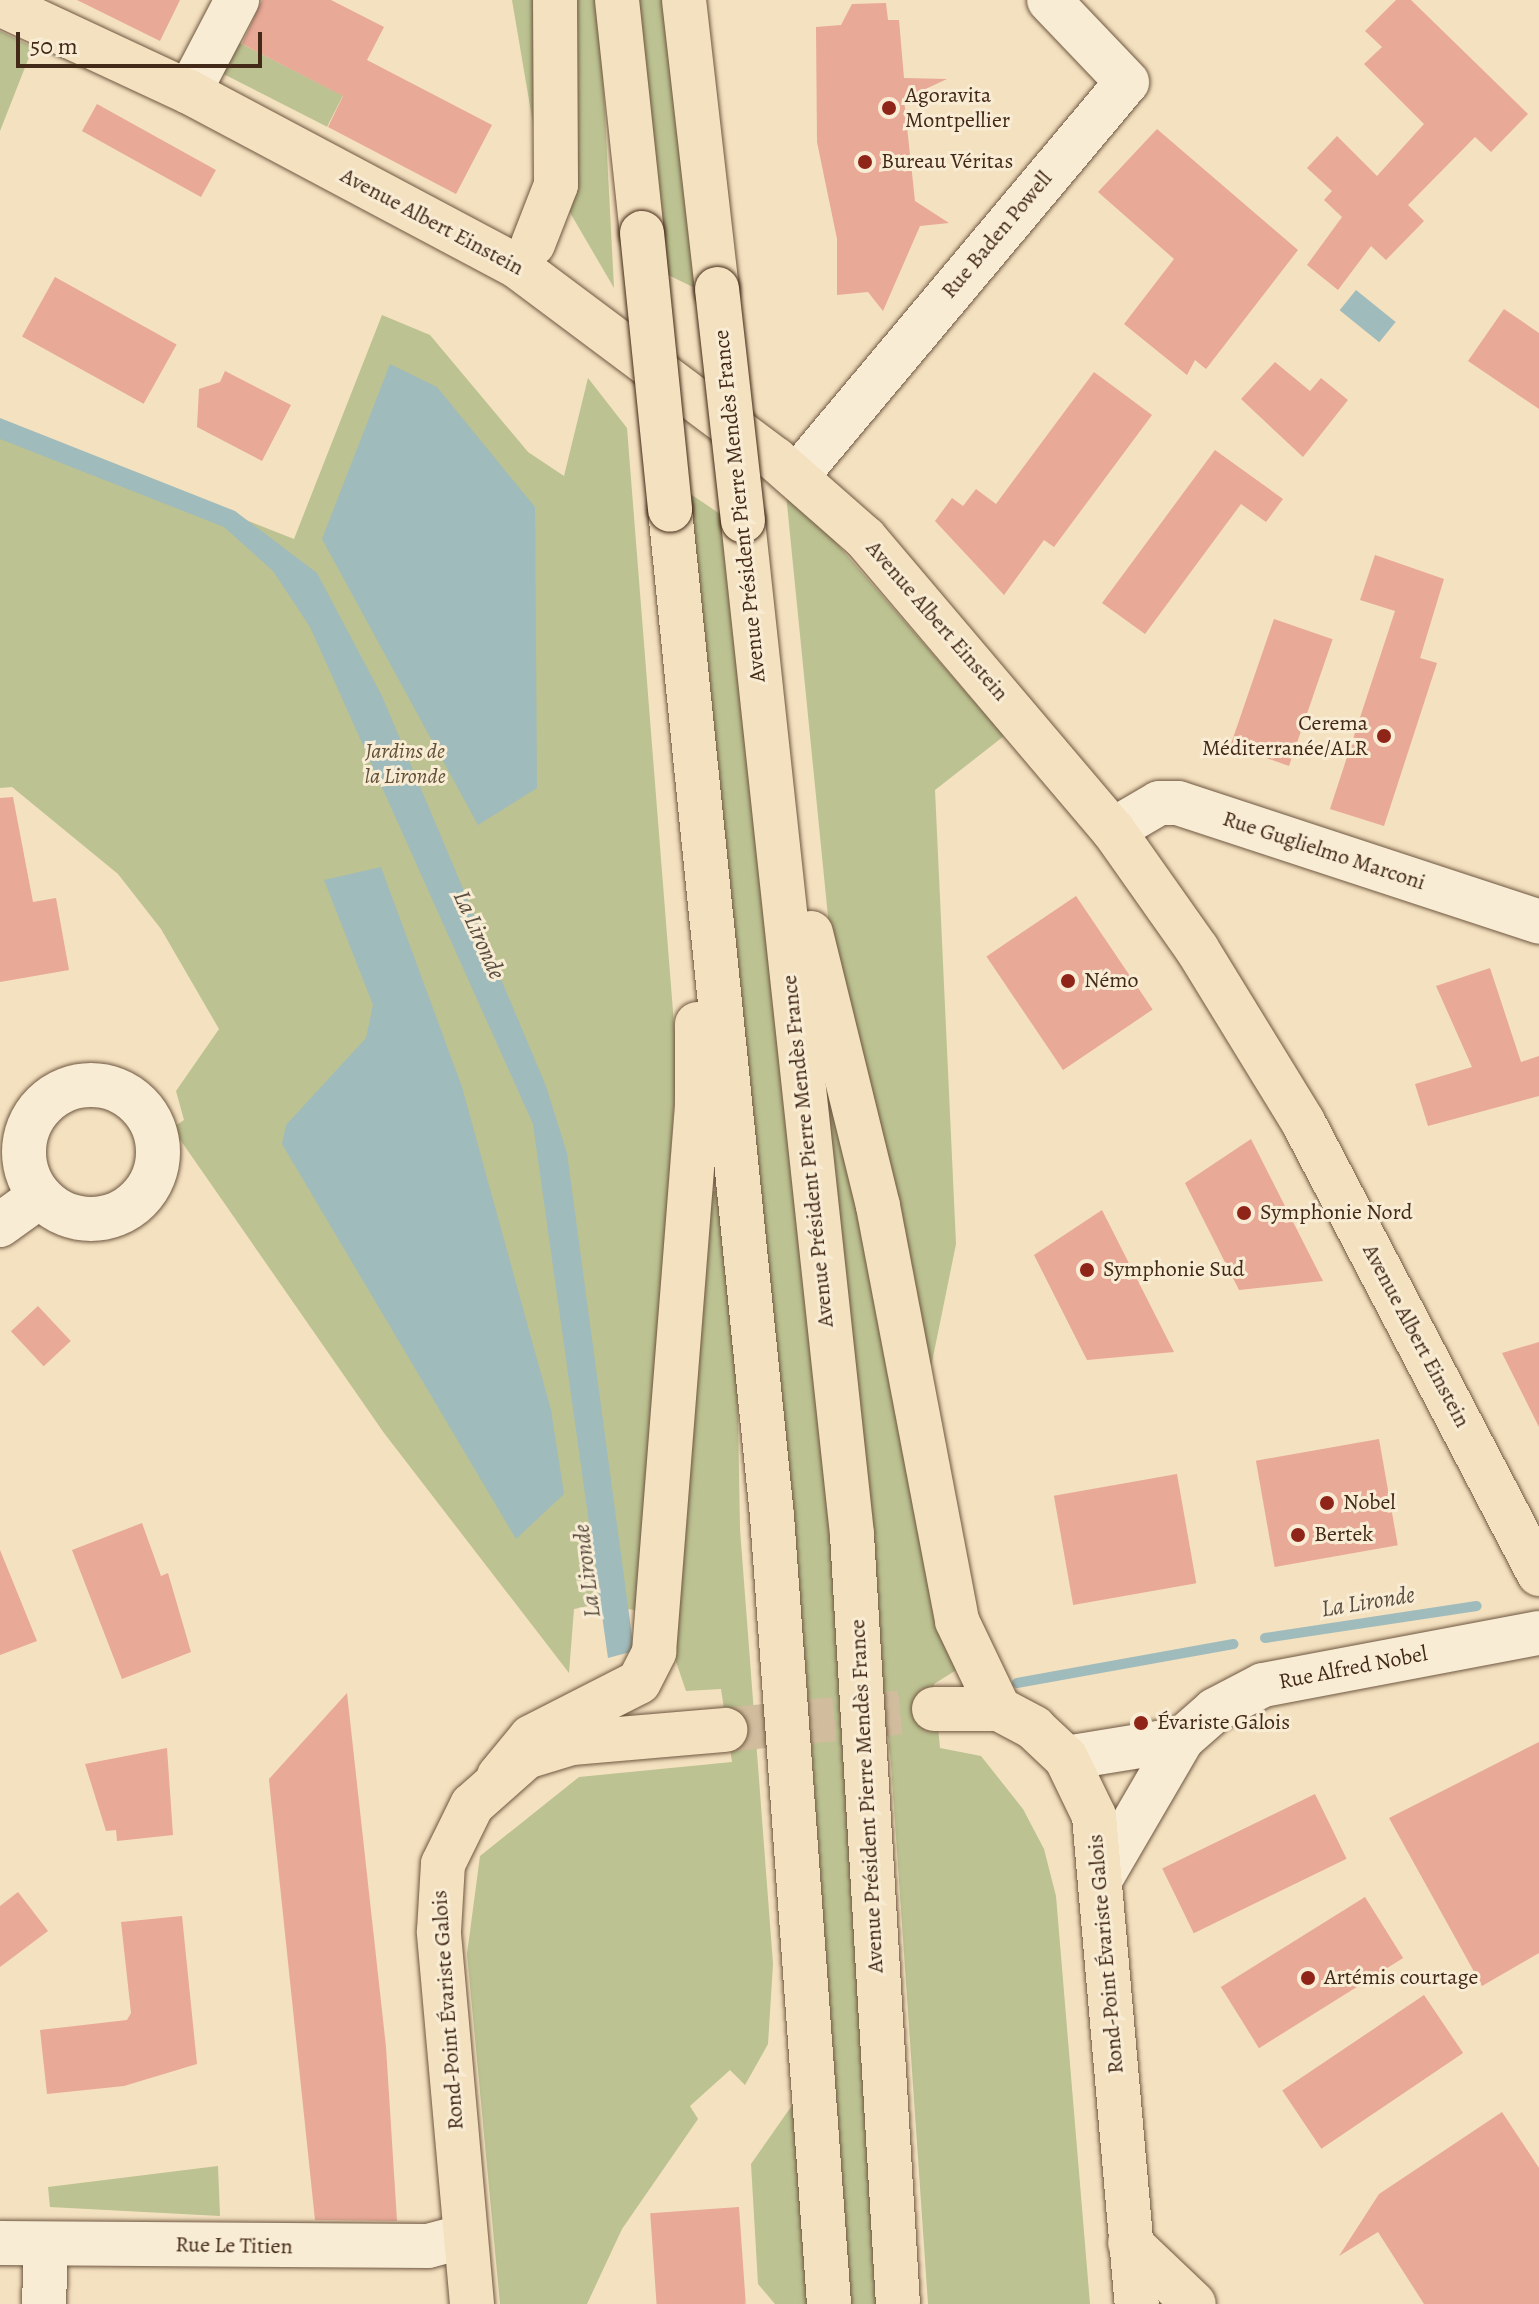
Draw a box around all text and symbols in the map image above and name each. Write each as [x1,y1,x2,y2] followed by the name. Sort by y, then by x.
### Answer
[20,16,266,66] scale bar
[30,30,78,62] text: 50 m
[905,82,1010,134] place label: Agoravita Montpellier
[880,99,898,117] marker: Agoravita Montpellier
[881,149,1013,175] place label: Bureau Véritas
[856,153,874,171] marker: Bureau Véritas
[336,163,528,281] street label: Avenue Albert Einstein
[936,166,1058,304] street label: Rue Baden Powell
[708,328,772,684] street label: Avenue Président Pierre Mendès France
[860,536,1014,706] street label: Avenue Albert Einstein
[1202,710,1368,762] place label: Cerema Méditerranée/ALR
[1375,727,1393,745] marker: Cerema Méditerranée/ALR
[364,738,446,790] park label: Jardins de la Lironde
[1219,806,1429,896] street label: Rue Guglielmo Marconi
[447,886,511,984] water label: La Lironde
[1084,968,1138,994] place label: Némo
[1059,972,1077,990] marker: Némo
[776,973,840,1329] street label: Avenue Président Pierre Mendès France
[1260,1200,1412,1226] place label: Symphonie Nord
[1235,1204,1253,1222] marker: Symphonie Nord
[1357,1240,1475,1432] street label: Avenue Albert Einstein
[1103,1257,1245,1283] place label: Symphonie Sud
[1078,1261,1096,1279] marker: Symphonie Sud
[1343,1490,1396,1516] place label: Nobel
[1318,1494,1336,1512] marker: Nobel
[1314,1522,1373,1548] place label: Bertek
[567,1523,607,1619] water label: La Lironde
[1289,1526,1307,1544] marker: Bertek
[1319,1580,1417,1624] water label: La Lironde
[845,1618,889,1974] street label: Avenue Président Pierre Mendès France
[1276,1641,1430,1695] street label: Rue Alfred Nobel
[1157,1710,1290,1736] place label: Évariste Galois
[1132,1714,1150,1732] marker: Évariste Galois
[1082,1833,1130,2075] street label: Rond-Point Évariste Galois
[426,1889,470,2131] street label: Rond-Point Évariste Galois
[1324,1965,1478,1991] place label: Artémis courtage
[1299,1969,1317,1987] marker: Artémis courtage
[175,2232,293,2260] street label: Rue Le Titien

